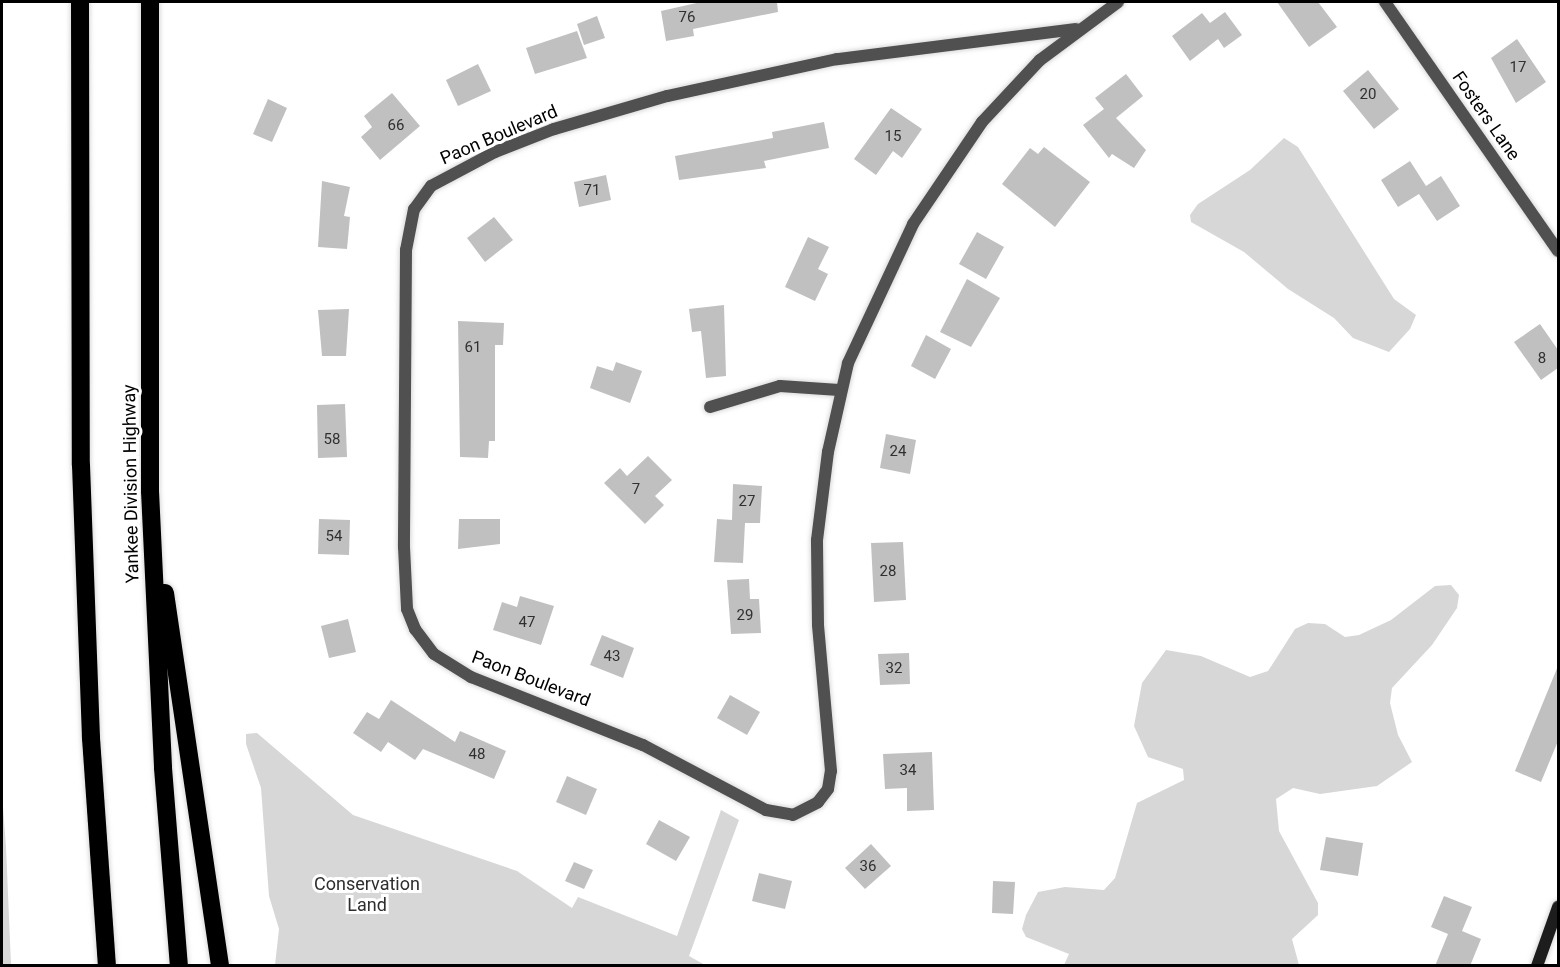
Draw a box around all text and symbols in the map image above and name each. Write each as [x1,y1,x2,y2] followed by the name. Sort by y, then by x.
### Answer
[679,9,695,27] house number: 76
[1510,59,1526,77] house number: 17
[1447,67,1525,165] street label: Fosters Lane
[1360,86,1376,104] house number: 20
[437,101,561,169] street label: Paon Boulevard
[388,117,404,135] house number: 66
[885,128,901,146] house number: 15
[584,182,600,200] house number: 71
[465,339,481,357] house number: 61
[1538,350,1546,368] house number: 8
[118,384,144,584] street label: Yankee Division Highway
[324,431,340,449] house number: 58
[890,443,906,461] house number: 24
[632,481,640,499] house number: 7
[739,493,755,511] house number: 27
[326,528,342,546] house number: 54
[880,563,896,581] house number: 28
[737,607,753,625] house number: 29
[519,614,535,632] house number: 47
[469,646,593,712] street label: Paon Boulevard
[604,648,620,666] house number: 43
[886,660,902,678] house number: 32
[469,746,485,764] house number: 48
[900,762,916,780] house number: 34
[860,858,876,876] house number: 36
[314,874,420,916] park label: Conservation Land

